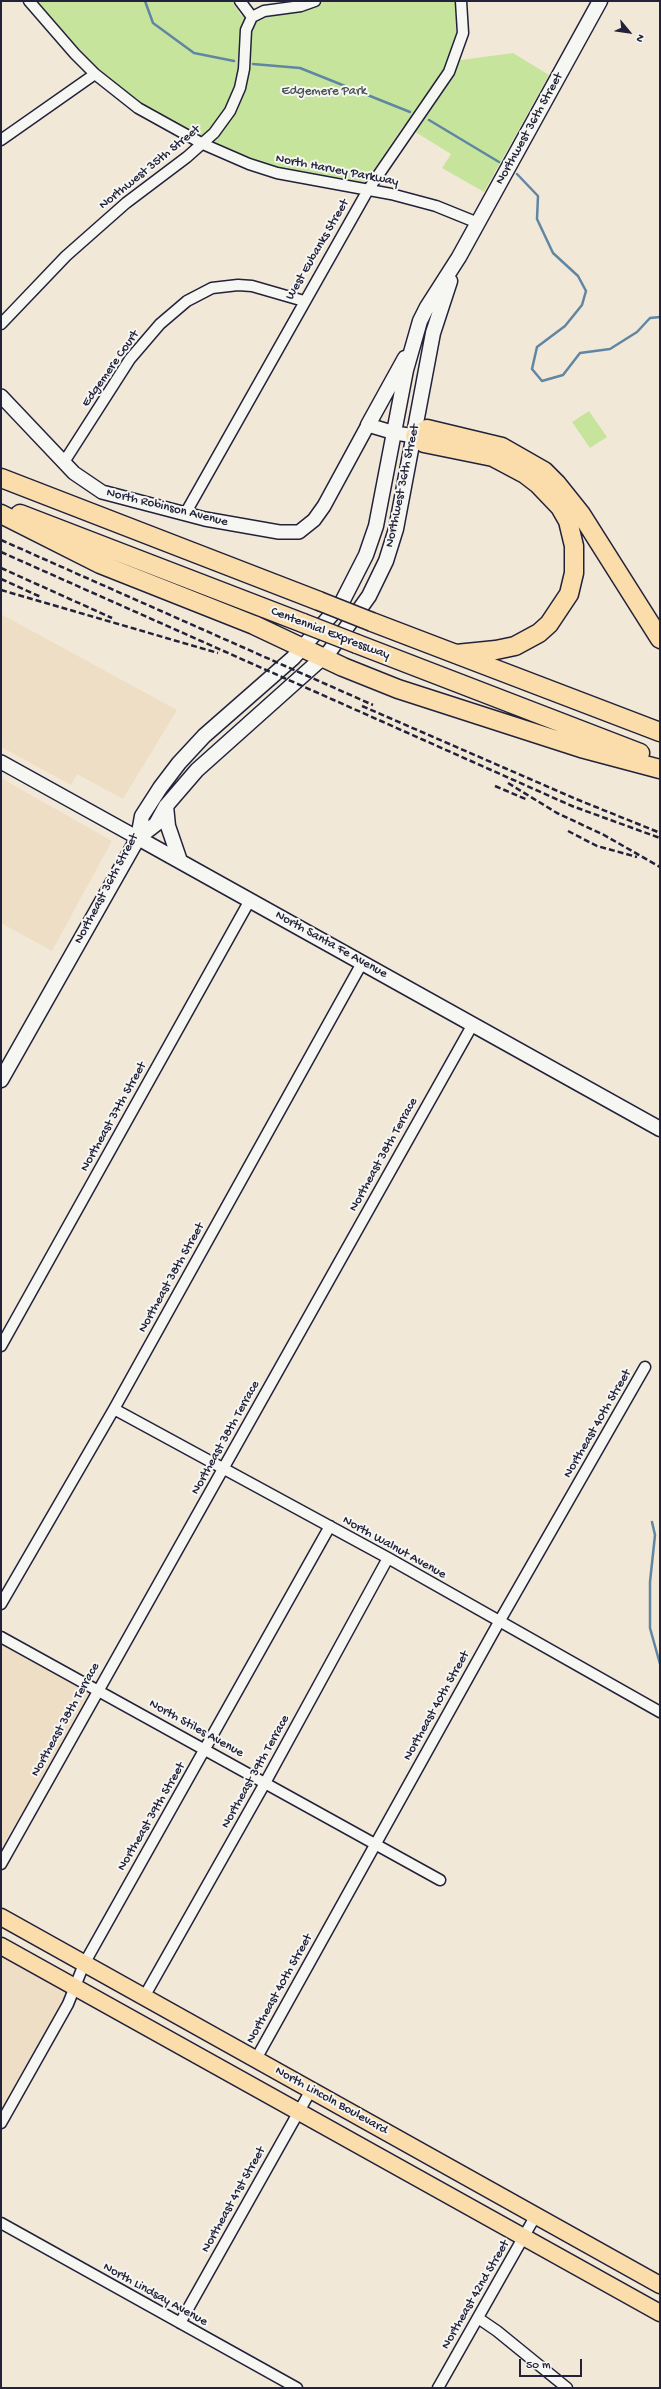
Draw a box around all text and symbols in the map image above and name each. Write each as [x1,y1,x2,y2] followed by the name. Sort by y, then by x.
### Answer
[609,12,649,52] north arrow
[633,32,646,44] text: N
[493,70,567,188] street label: Northwest 36th Street
[282,84,366,100] park label: Edgemere Park
[96,122,204,214] street label: Northwest 35th Street
[274,151,400,191] street label: North Harvey Parkway
[283,197,353,303] street label: West Eubanks Street
[79,328,143,410] street label: Edgemere Court
[382,423,424,549] street label: Northwest 36th Street
[105,485,229,531] street label: North Robinson Avenue
[268,604,392,664] street label: Centennial Expressway
[71,831,143,947] street label: Northeast 36th Street
[272,908,390,982] street label: North Santa Fe Avenue
[77,1060,151,1174] street label: Northeast 37th Street
[346,1095,422,1215] street label: Northeast 38th Terrace
[135,1220,209,1336] street label: Northeast 38th Street
[561,1367,635,1481] street label: Northeast 40th Street
[188,1378,264,1498] street label: Northeast 38th Terrace
[339,1513,449,1583] street label: North Walnut Avenue
[400,1649,474,1763] street label: Northeast 40th Street
[28,1660,104,1780] street label: Northeast 38th Terrace
[146,1697,246,1761] street label: North Stiles Avenue
[218,1713,294,1831] street label: Northeast 39th Terrace
[115,1760,189,1874] street label: Northeast 39th Street
[243,1932,317,2046] street label: Northeast 40th Street
[272,2064,390,2138] street label: North Lincoln Boulevard
[198,2144,270,2256] street label: Northeast 41st Street
[438,2238,514,2352] street label: Northeast 42nd Street
[100,2260,210,2330] street label: North Lindsay Avenue
[521,2351,584,2377] scale bar
[526,2359,551,2373] text: 50 m

